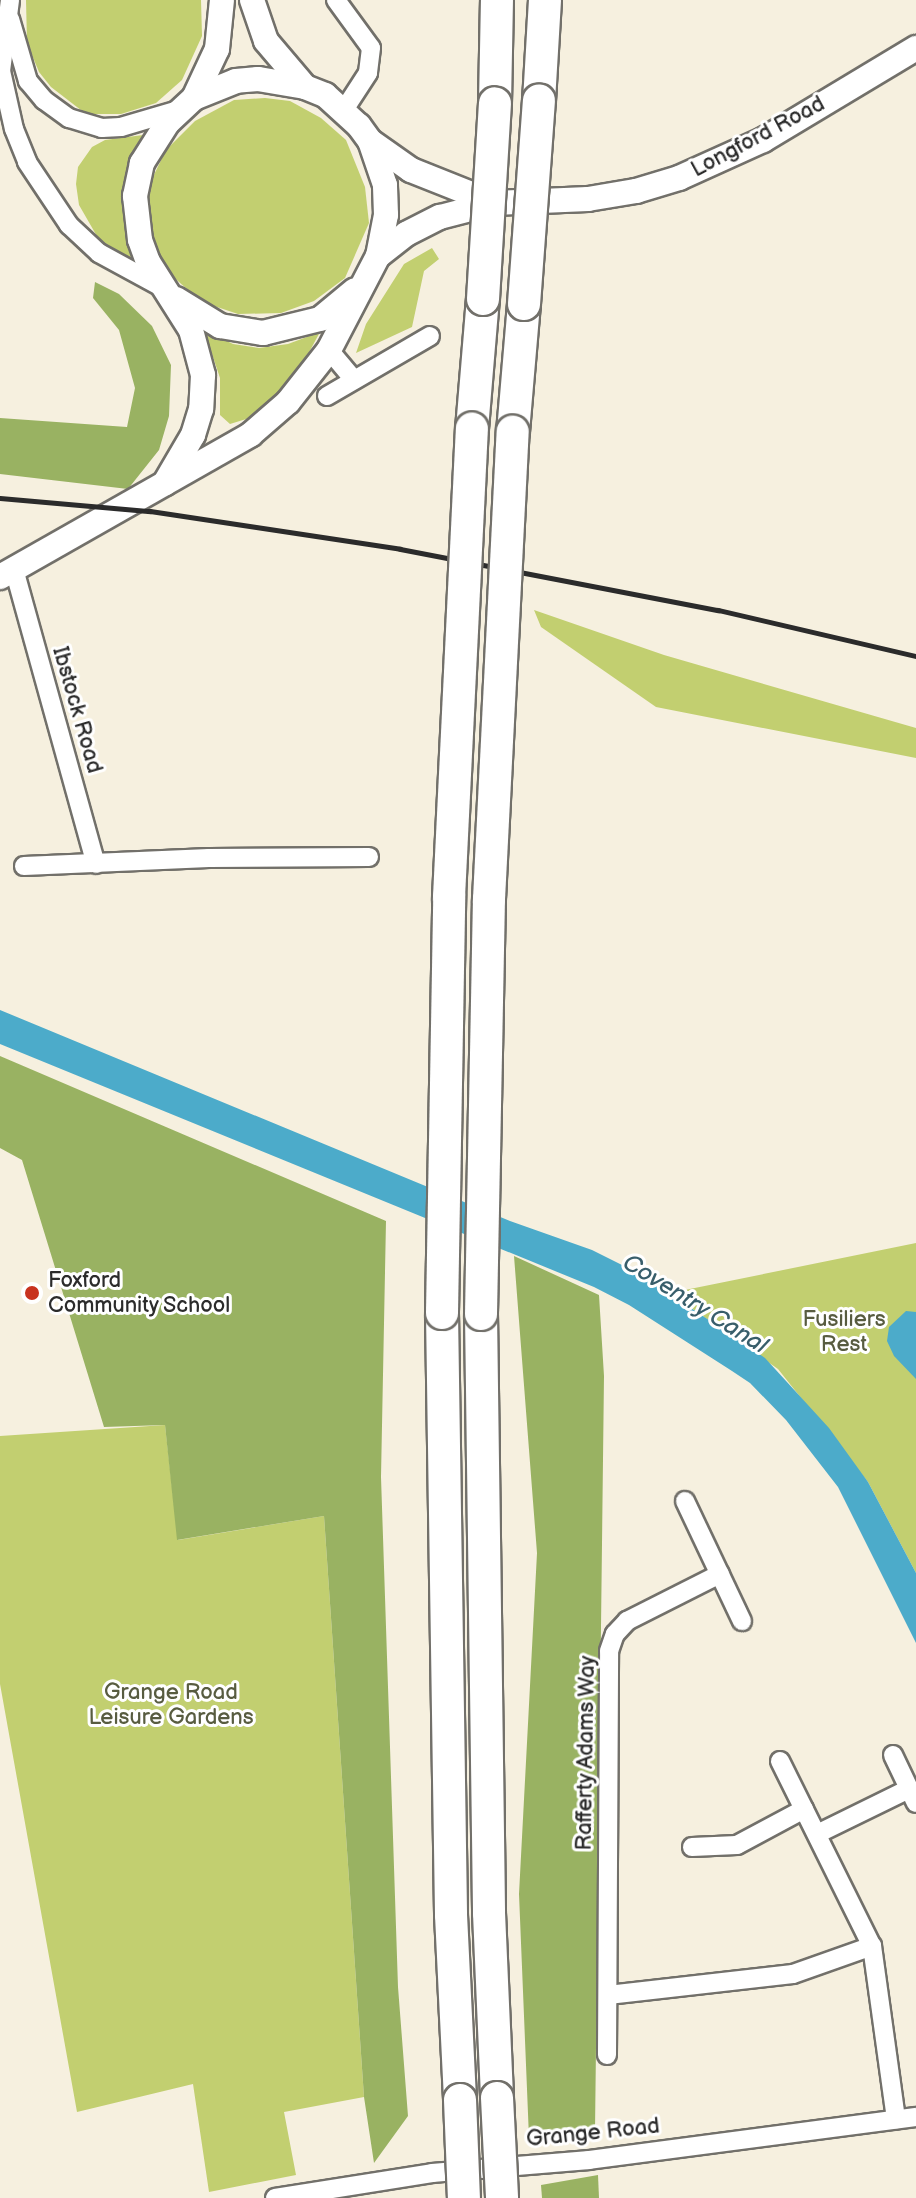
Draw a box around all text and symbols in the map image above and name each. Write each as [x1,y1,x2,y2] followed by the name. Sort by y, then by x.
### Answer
[687,91,829,183] street label: Longford Road
[46,644,108,776] street label: Ibstock Road
[617,1248,773,1360] water label: Coventry Canal
[48,1267,232,1318] place label: Foxford Community School
[23,1284,41,1302] marker: Foxford Community School
[802,1306,886,1358] park label: Fusiliers Rest
[571,1654,601,1852] street label: Rafferty Adams Way
[88,1679,254,1730] park label: Grange Road Leisure Gardens
[525,2113,661,2153] street label: Grange Road

